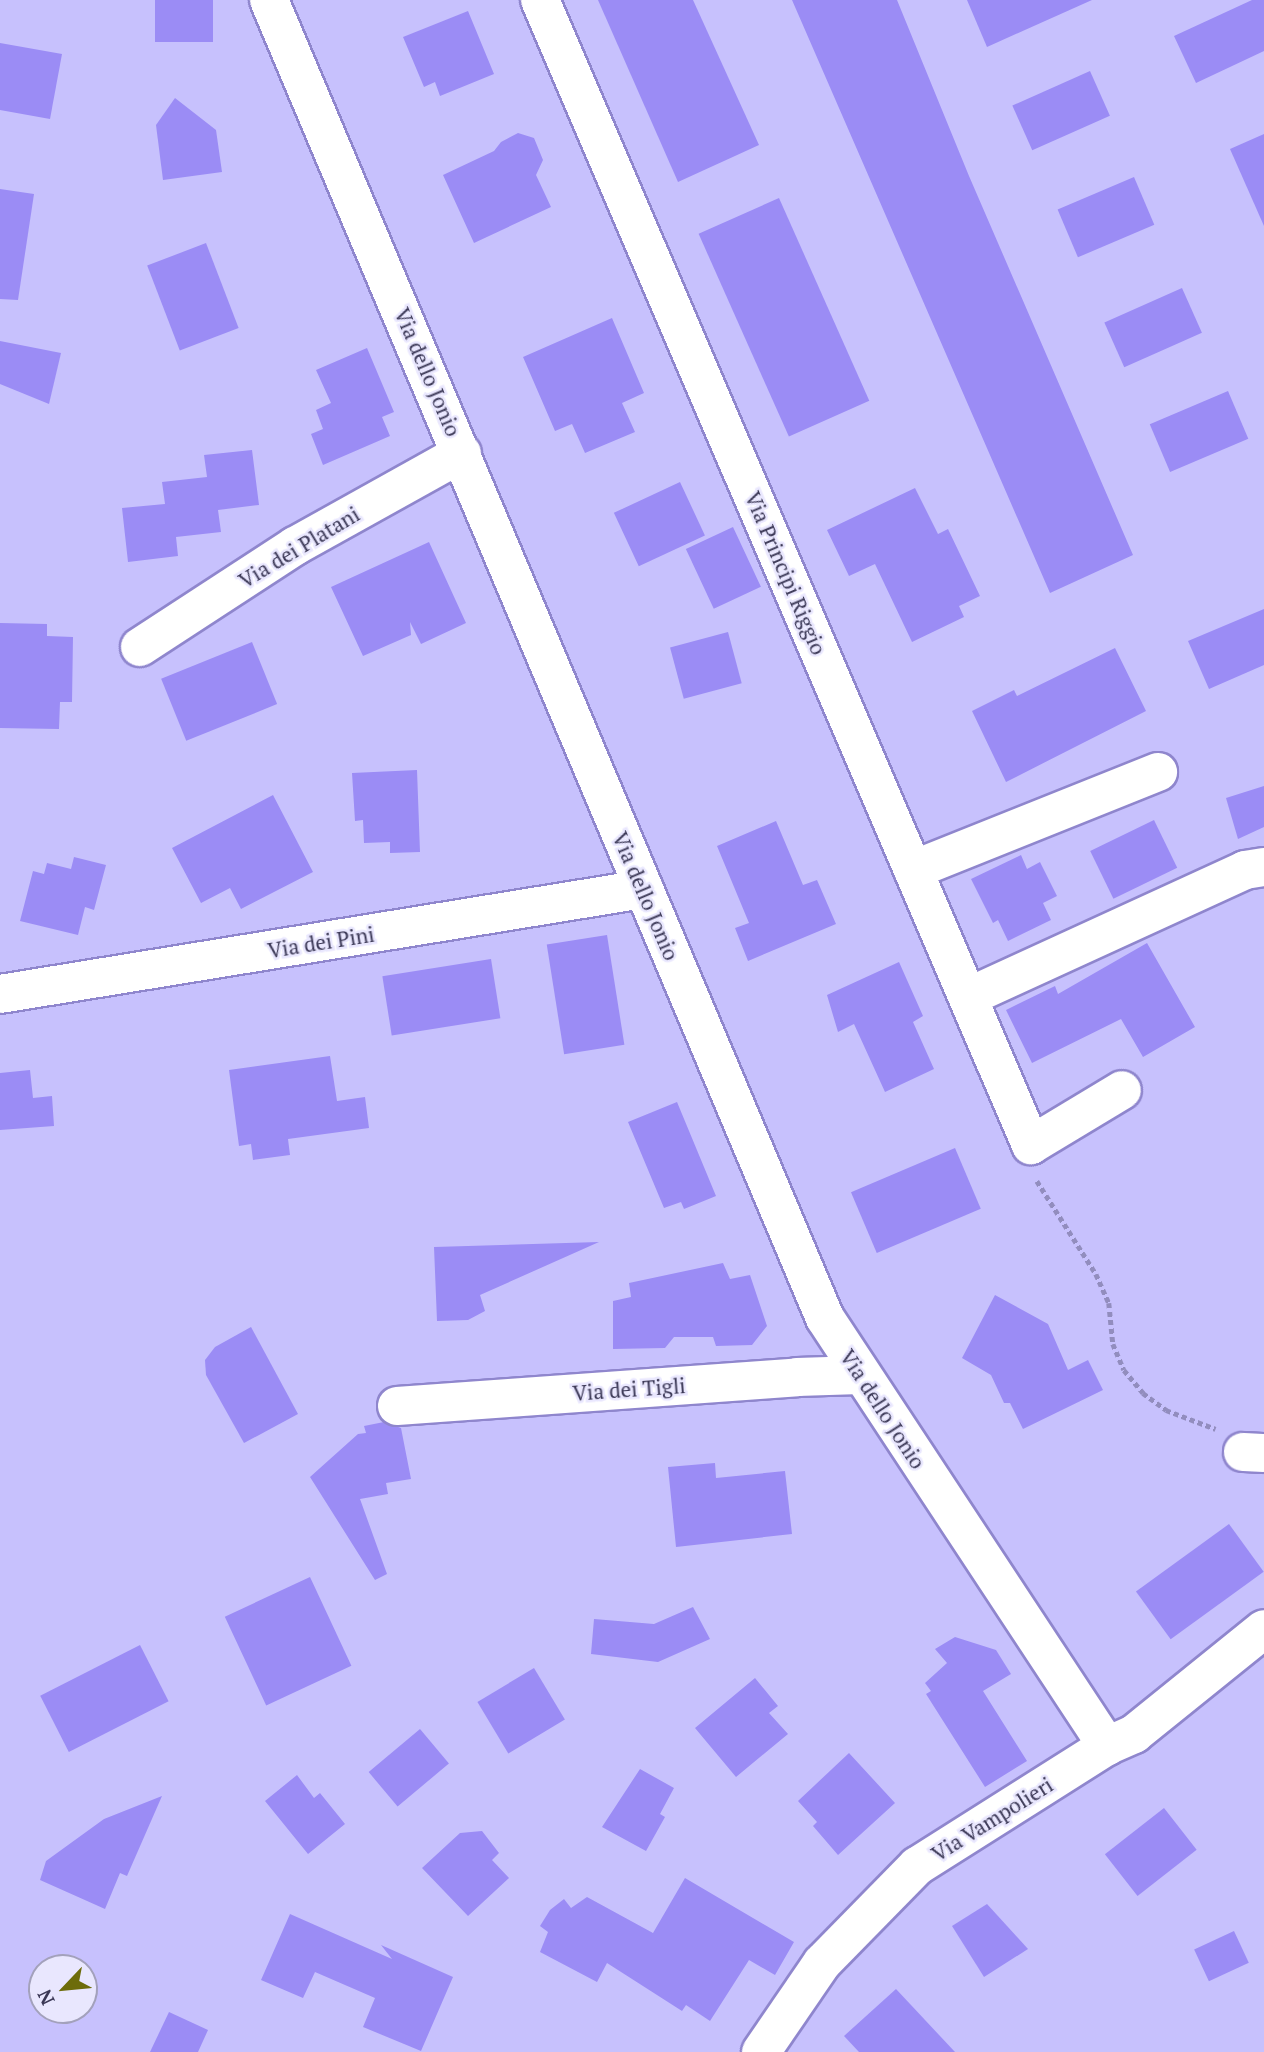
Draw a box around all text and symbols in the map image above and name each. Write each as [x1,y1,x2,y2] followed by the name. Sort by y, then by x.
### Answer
[390,304,466,440] street label: Via dello Jonio
[740,488,832,658] street label: Via Principi Riggio
[234,501,364,593] street label: Via dei Platani
[608,828,684,964] street label: Via dello Jonio
[266,921,376,963] street label: Via dei Pini
[835,1345,931,1473] street label: Via dello Jonio
[572,1372,686,1406] street label: Via dei Tigli
[926,1772,1058,1866] street label: Via Vampolieri
[28,1954,98,2024] north arrow
[31,1986,60,2010] text: N

